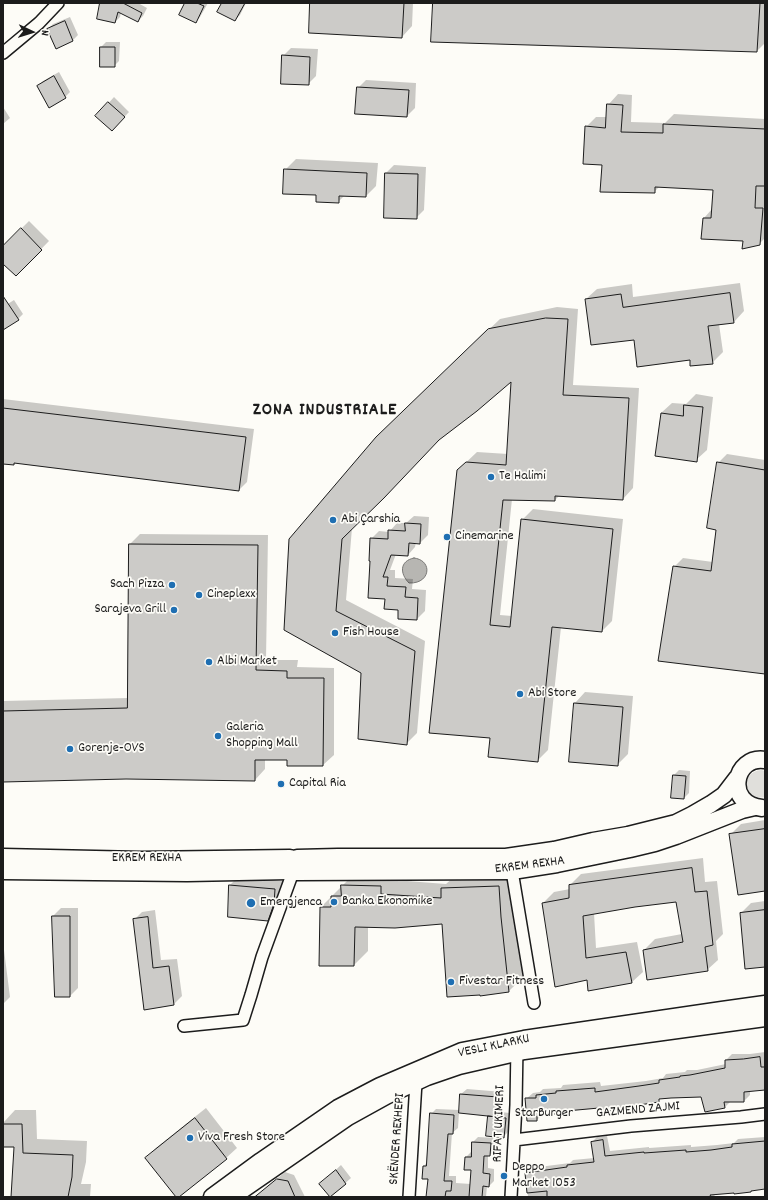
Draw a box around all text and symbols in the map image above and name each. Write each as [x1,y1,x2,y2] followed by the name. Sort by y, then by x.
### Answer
[12,12,52,52] north arrow
[36,30,52,36] text: N
[253,401,397,423] district label: ZONA INDUSTRIALE
[499,469,546,485] place label: Te Halimi
[486,472,496,482] marker: Te Halimi
[341,512,400,528] place label: Abi Çarshia
[328,515,338,525] marker: Abi Çarshia
[455,529,514,545] place label: Cinemarine
[442,532,452,542] marker: Cinemarine
[110,577,164,593] place label: Sach Pizza
[167,580,177,590] marker: Sach Pizza
[207,587,255,603] place label: Cineplexx
[194,590,204,600] marker: Cineplexx
[95,602,166,618] place label: Sarajeva Grill
[169,605,179,615] marker: Sarajeva Grill
[343,625,399,641] place label: Fish House
[330,628,340,638] marker: Fish House
[217,654,277,670] place label: Albi Market
[204,657,214,667] marker: Albi Market
[528,686,576,702] place label: Abi Store
[515,689,525,699] marker: Abi Store
[226,720,298,752] place label: Galeria Shopping Mall
[213,731,223,741] marker: Galeria Shopping Mall
[78,741,145,757] place label: Gorenje-OVS
[65,744,75,754] marker: Gorenje-OVS
[289,776,346,792] place label: Capital Ria
[276,779,286,789] marker: Capital Ria
[112,851,182,867] street label: EKREM REXHA
[494,853,566,879] street label: EKREM REXHA
[342,894,432,910] place label: Banka Ekonomike
[260,895,322,911] place label: Emergjenca
[245,897,257,909] marker: Emergjenca
[329,897,339,907] marker: Banka Ekonomike
[459,974,544,990] place label: Fivestar Fitness
[446,977,456,987] marker: Fivestar Fitness
[457,1031,531,1063] street label: VESLI KLARKU
[490,1085,510,1163] street label: RIFAT UKIMERI
[386,1093,410,1185] street label: SKËNDER REXHEPI
[539,1094,549,1104] marker: StarBurger
[595,1099,681,1123] street label: GAZMEND ZAJMI
[515,1106,573,1122] place label: StarBurger
[198,1130,285,1146] place label: Viva Fresh Store
[185,1133,195,1143] marker: Viva Fresh Store
[512,1160,576,1192] place label: Deppo Market 1053
[499,1171,509,1181] marker: Deppo Market 1053

